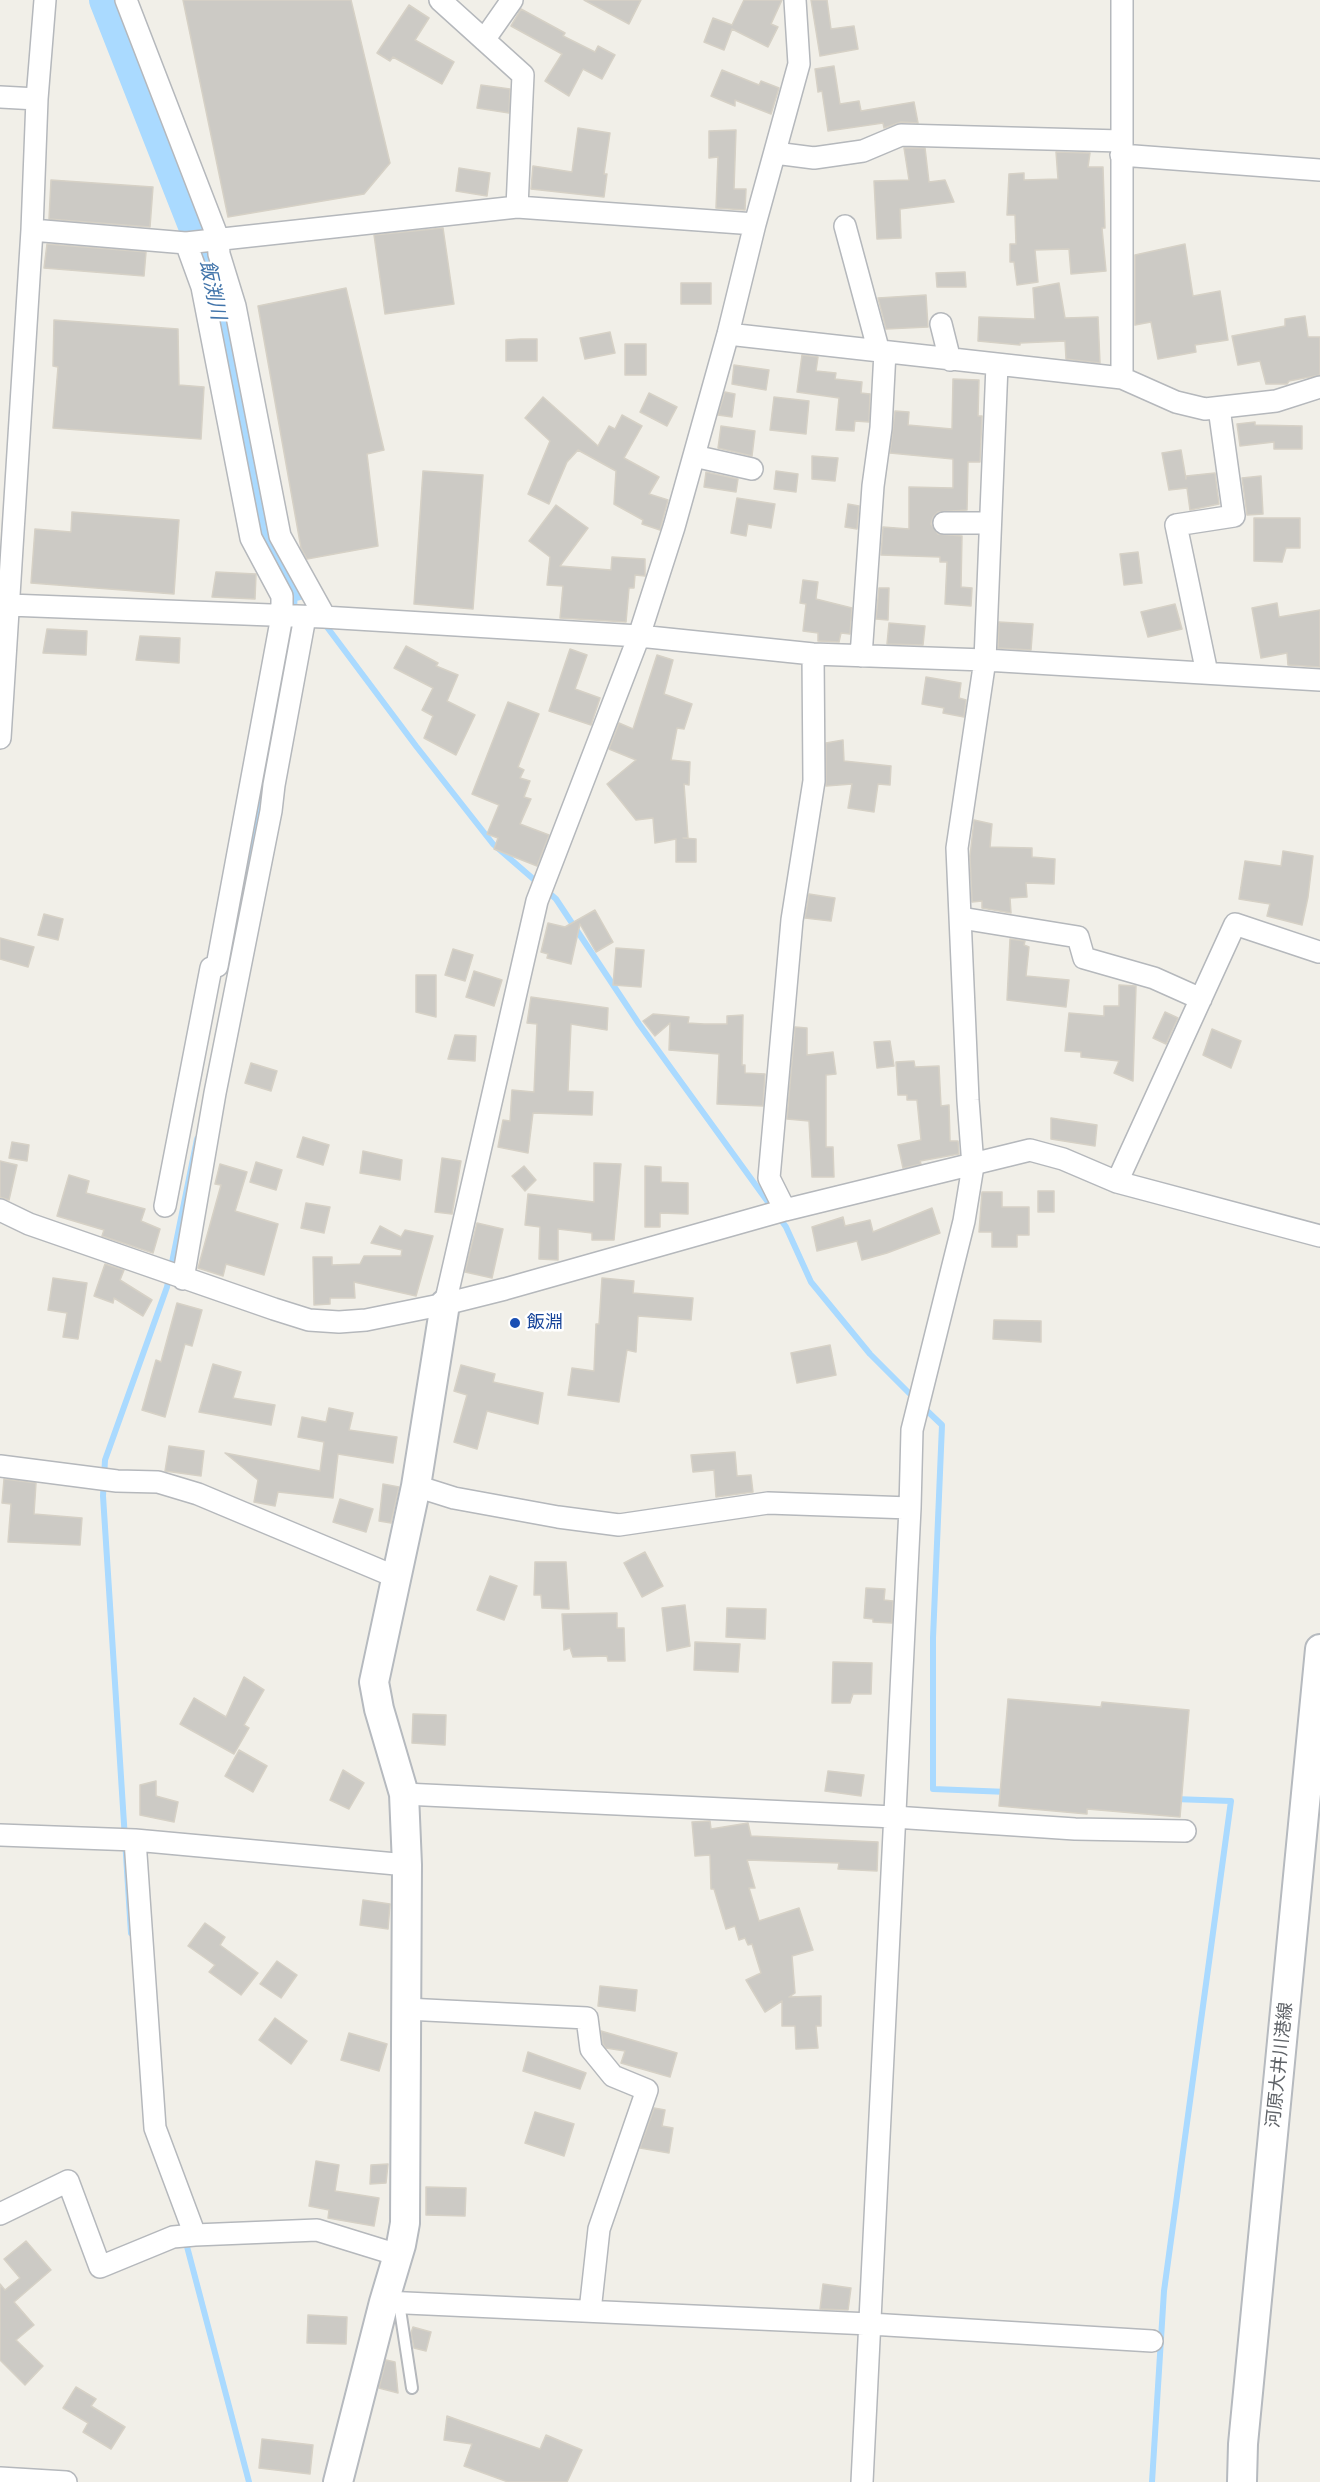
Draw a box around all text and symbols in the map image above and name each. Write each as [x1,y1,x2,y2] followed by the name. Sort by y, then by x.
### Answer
[194,258,230,322] water label: 飯渕川
[527,1312,563,1334] place label: 飯淵
[508,1316,522,1330] marker: 飯淵
[1263,2001,1297,2129] street label: 河原大井川港線

